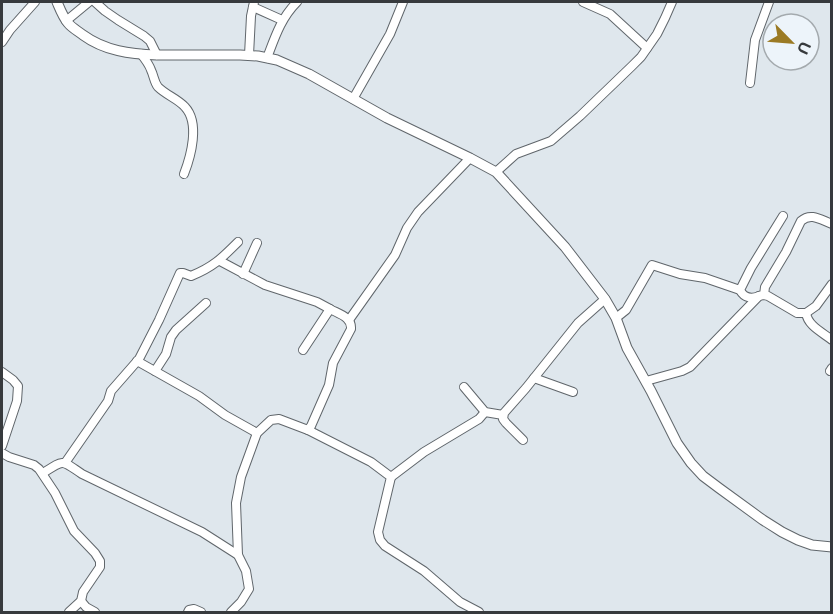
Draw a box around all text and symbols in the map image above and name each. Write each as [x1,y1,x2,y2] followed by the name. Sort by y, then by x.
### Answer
[761,12,821,72] north arrow
[794,39,814,57] text: U

